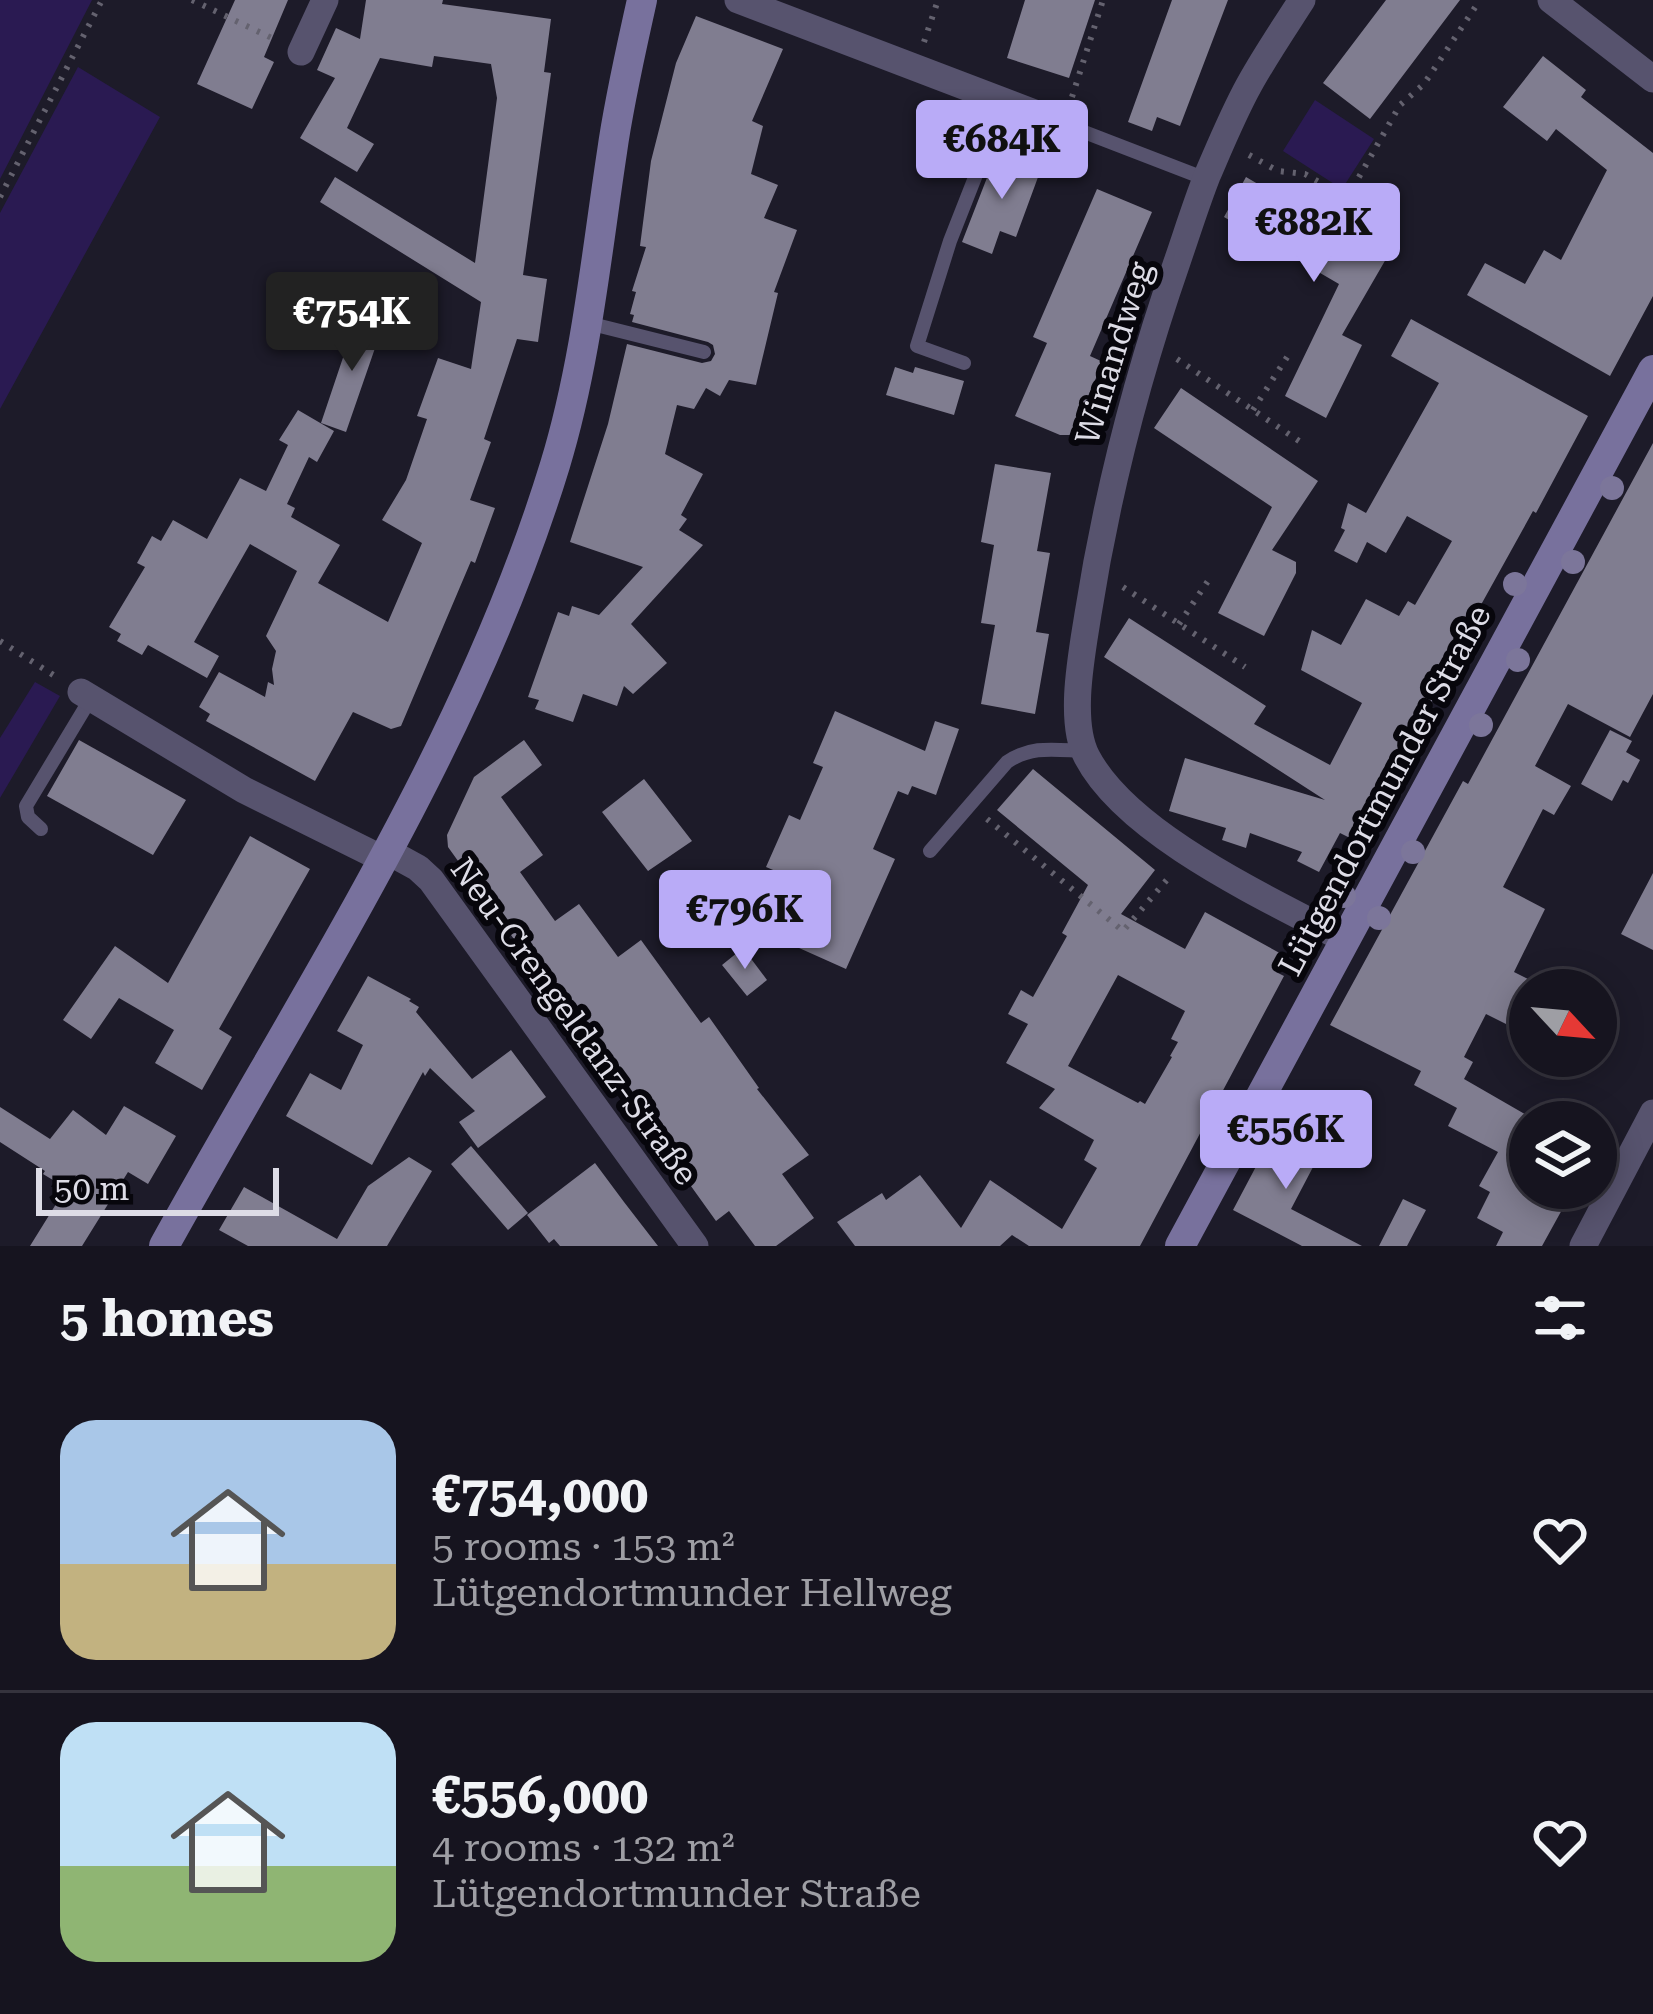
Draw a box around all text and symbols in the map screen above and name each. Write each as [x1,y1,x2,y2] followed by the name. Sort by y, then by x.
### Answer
[918,100,1086,202] pin: €684K
[943,116,1061,162] text: €684K
[1230,183,1398,285] pin: €882K
[1255,199,1373,245] text: €882K
[1067,257,1160,449] street label: Winandweg
[268,272,436,374] pin: €754K
[293,288,411,334] text: €754K
[1270,598,1499,982] street label: Lütgendortmunder Straße
[443,850,706,1192] street label: Neu-Crengeldanz-Straße
[661,870,829,972] pin: €796K
[686,886,804,932] text: €796K
[1509,969,1617,1077] north arrow
[1509,969,1617,1209] map controls
[1202,1090,1370,1192] pin: €556K
[1509,1101,1617,1209] button: layers
[1227,1106,1345,1152] text: €556K
[36,1162,279,1215] scale bar
[54,1169,129,1208] text: 50 m
[1527,1285,1593,1351] icon: filters
[60,1289,274,1348] text: 5 homes
[432,1465,648,1524] text: €754,000
[156,1468,300,1612] icon: home
[1527,1507,1593,1573] icon: heart
[432,1524,735,1570] text: 5 rooms · 153 m²
[432,1570,952,1616] text: Lütgendortmunder Hellweg
[432,1766,648,1825] text: €556,000
[156,1770,300,1914] icon: home
[1527,1809,1593,1875] icon: heart
[432,1825,735,1871] text: 4 rooms · 132 m²
[432,1871,921,1917] text: Lütgendortmunder Straße

